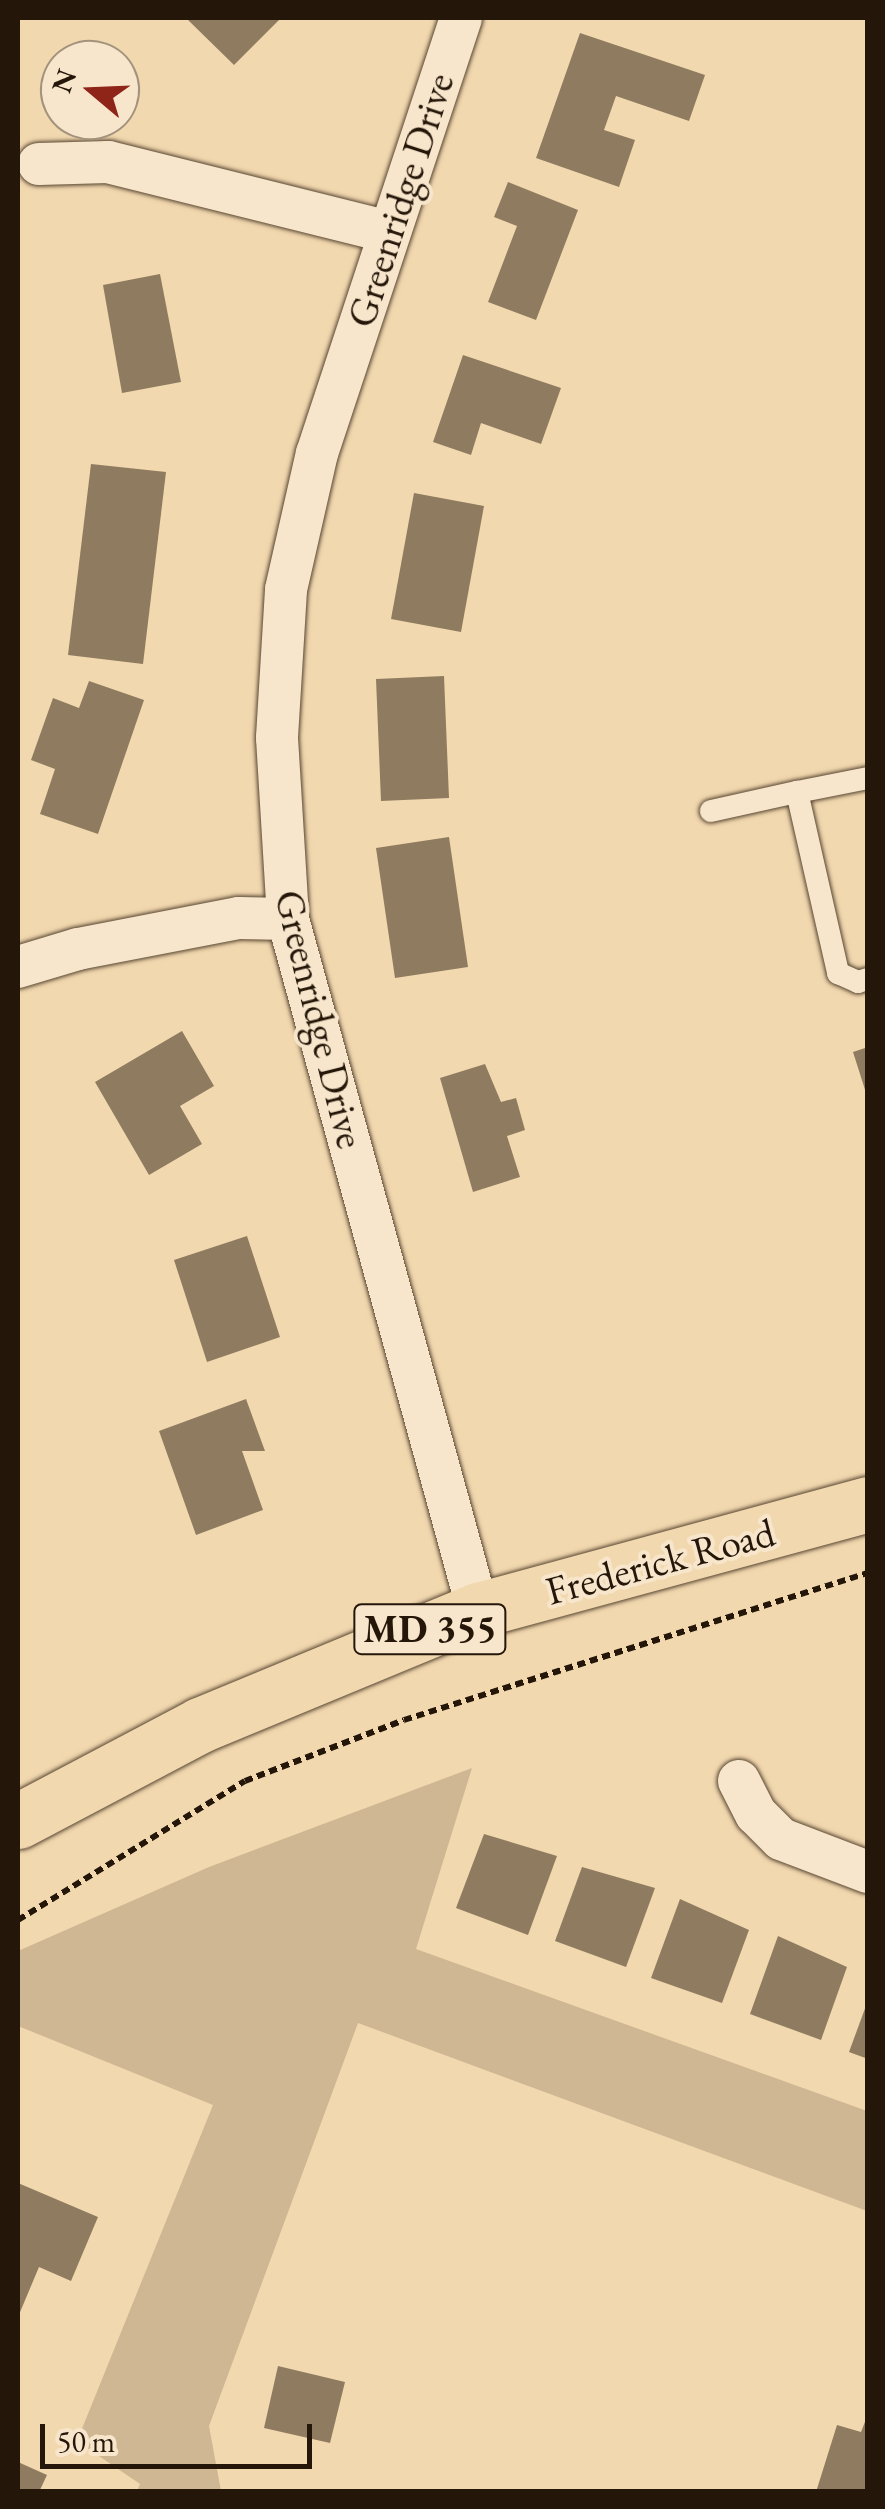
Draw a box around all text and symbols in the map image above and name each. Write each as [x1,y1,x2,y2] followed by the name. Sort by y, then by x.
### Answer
[40,40,140,140] north arrow
[43,64,84,97] text: N
[336,67,464,333] street label: Greenridge Drive
[265,885,375,1153] street label: Greenridge Drive
[540,1507,780,1615] street label: Frederick Road
[352,1596,508,1662] road number: MD 355
[45,2404,318,2466] scale bar
[57,2422,115,2461] text: 50 m

